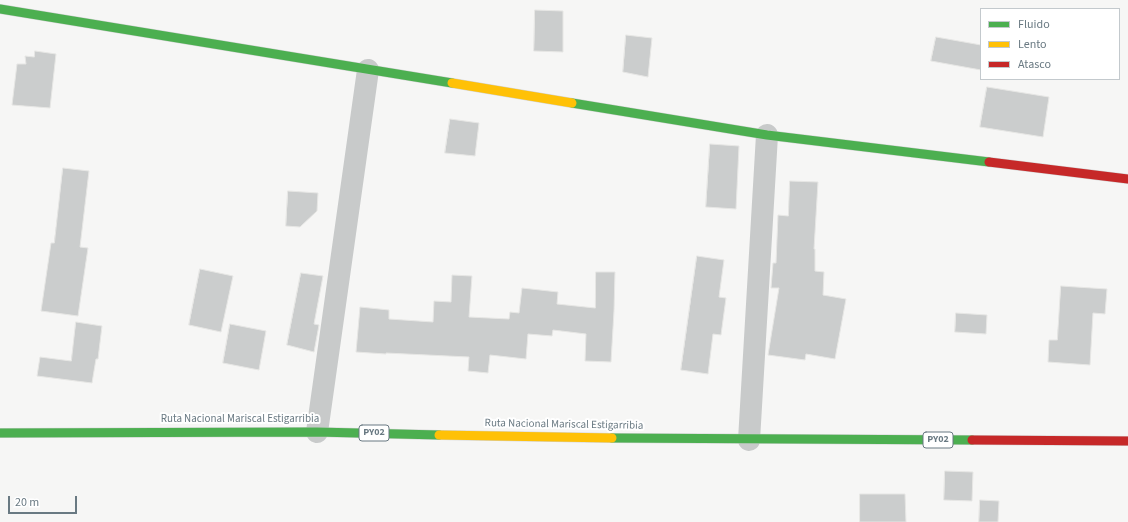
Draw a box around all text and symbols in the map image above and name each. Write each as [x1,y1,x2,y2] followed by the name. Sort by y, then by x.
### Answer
[980,8,1120,80] legend
[1018,16,1050,33] text: Fluido
[1018,36,1047,53] text: Lento
[1018,56,1051,73] text: Atasco
[161,413,319,427] street label: Ruta Nacional Mariscal Estigarribia
[485,417,643,433] street label: Ruta Nacional Mariscal Estigarribia
[359,425,389,441] road number: PY02
[923,432,953,448] road number: PY02
[10,488,79,514] scale bar
[15,494,39,511] text: 20 m

